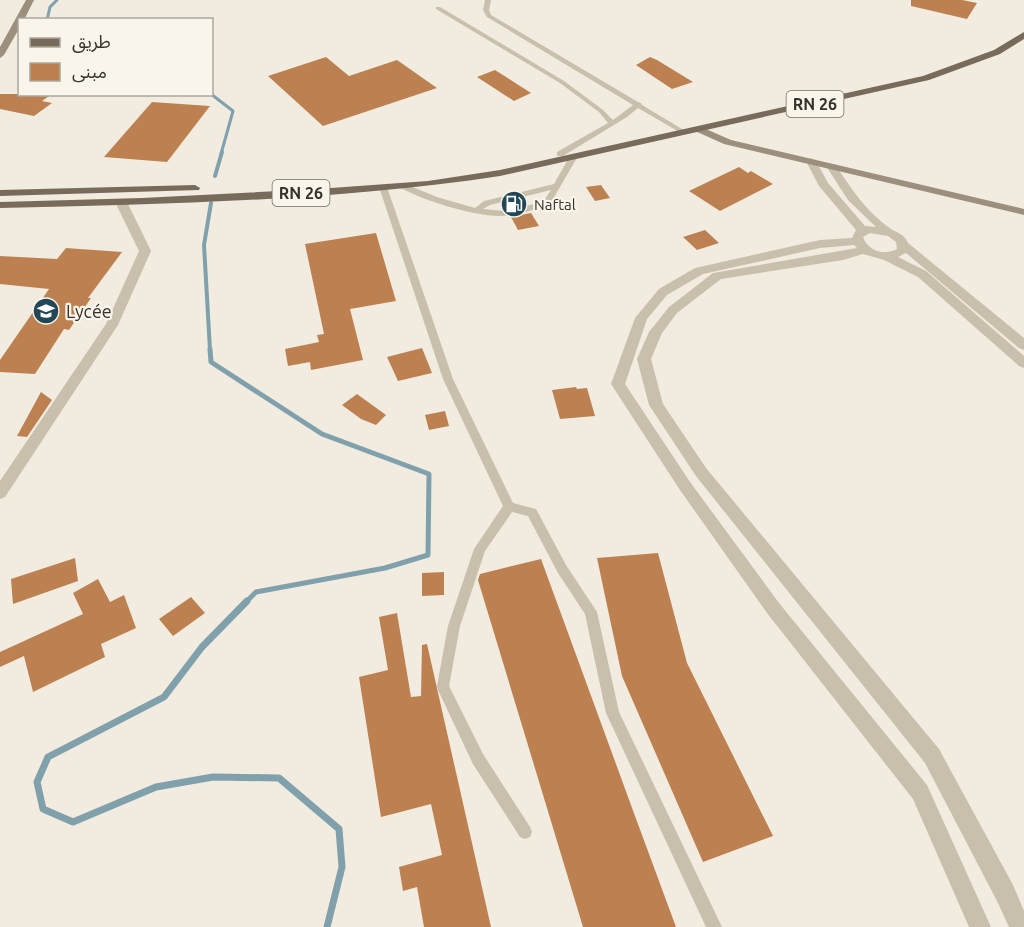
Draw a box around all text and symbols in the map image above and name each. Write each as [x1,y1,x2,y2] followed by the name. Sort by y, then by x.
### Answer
[18,18,213,96] legend
[72,31,111,53] text: طريق
[72,61,107,83] text: مبنى
[786,91,844,117] road number: RN 26
[272,180,330,206] road number: RN 26
[499,189,529,219] fuel station icon: Naftal
[534,196,576,213] place label: Naftal
[31,296,61,326] school or university icon: Lycée
[66,301,112,321] place label: Lycée

